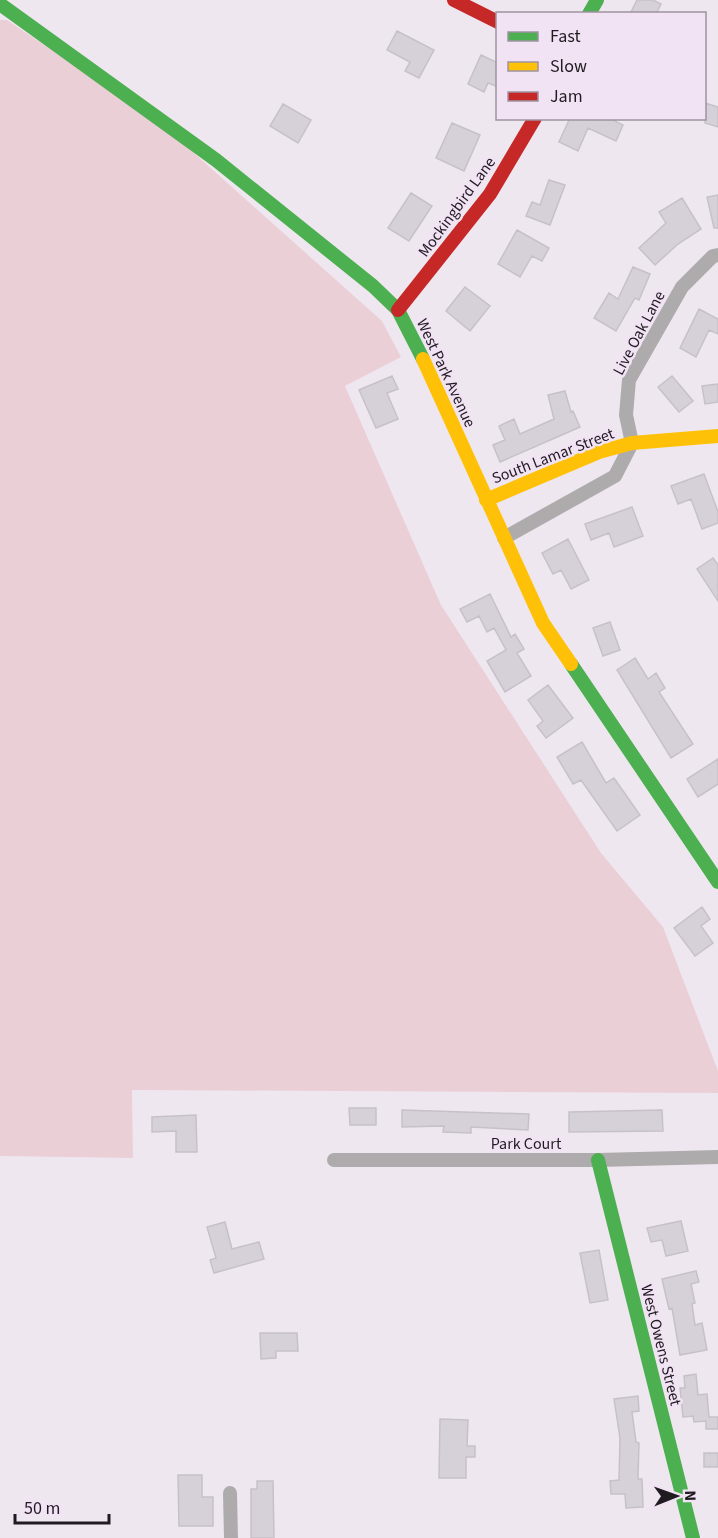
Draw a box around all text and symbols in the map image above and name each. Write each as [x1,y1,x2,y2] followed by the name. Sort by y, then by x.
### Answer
[496,12,706,120] legend
[550,24,581,49] text: Fast
[550,54,587,79] text: Slow
[550,84,583,109] text: Jam
[413,152,501,262] street label: Mockingbird Lane
[608,287,670,379] street label: Live Oak Lane
[411,315,481,431] street label: West Park Avenue
[489,422,618,489] street label: South Lamar Street
[491,1133,562,1155] street label: Park Court
[635,1282,687,1409] street label: West Owens Street
[646,1466,706,1526] north arrow
[15,1487,110,1525] scale bar
[679,1490,701,1501] text: N
[24,1496,60,1521] text: 50 m

